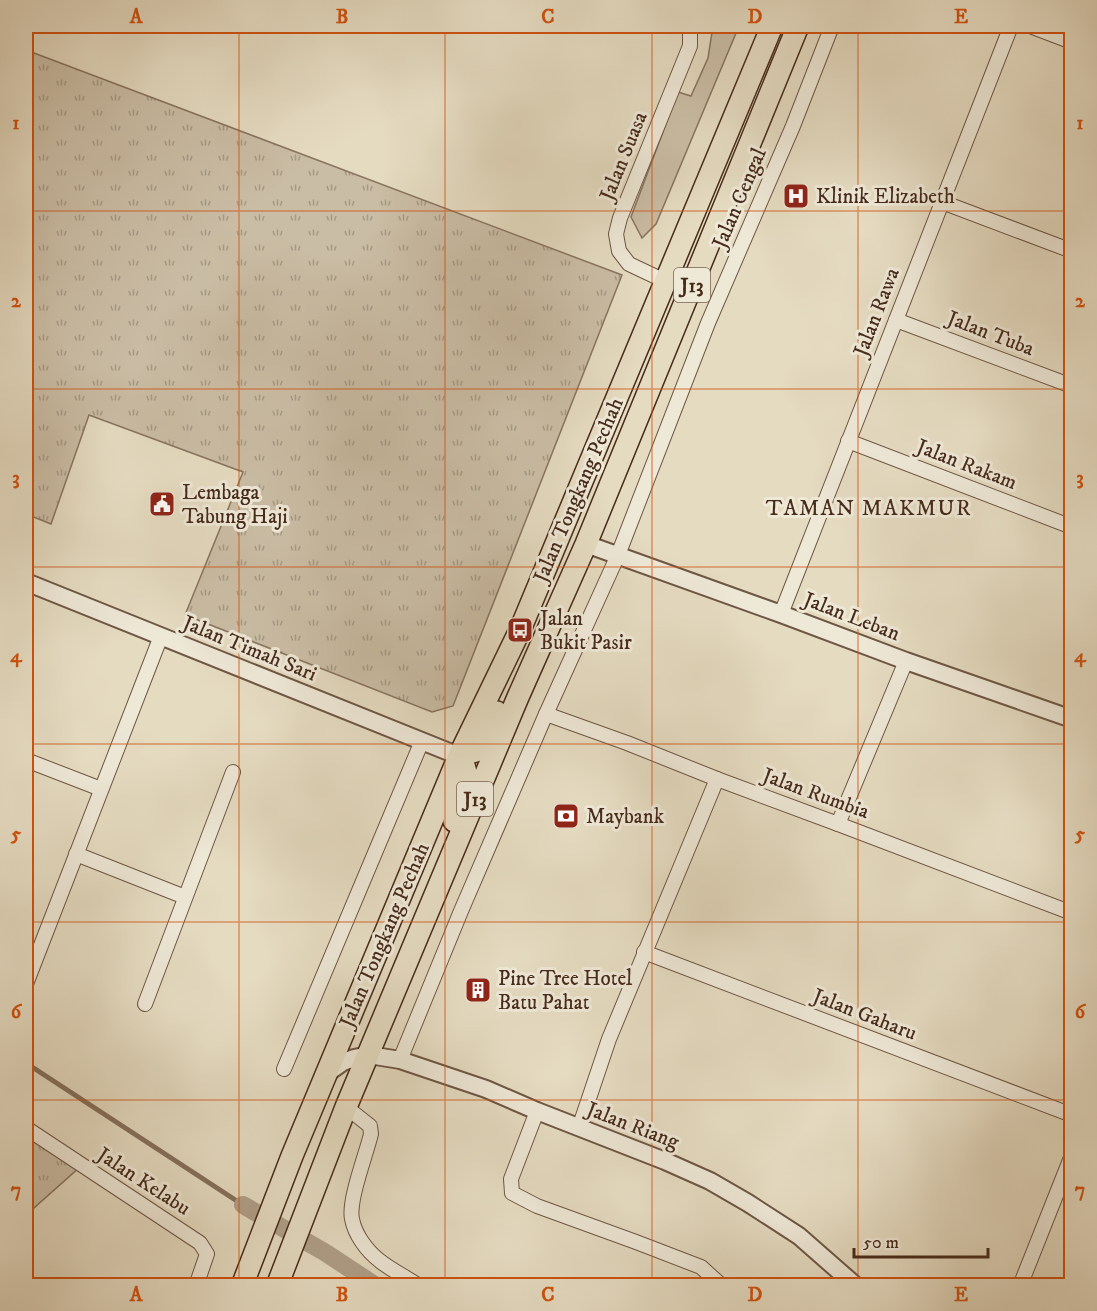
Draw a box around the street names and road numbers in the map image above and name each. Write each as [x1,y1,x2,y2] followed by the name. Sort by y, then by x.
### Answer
[594,108,654,206] street label: Jalan Suasa
[706,144,773,254] street label: Jalan Cengal
[847,264,906,362] street label: Jalan Rawa
[674,268,710,302] road number: J13
[942,305,1038,362] street label: Jalan Tuba
[527,394,630,589] street label: Jalan Tongkang Pechah
[911,433,1021,496] street label: Jalan Rakam
[798,586,904,647] street label: Jalan Leban
[177,609,320,688] street label: Jalan Timah Sari
[757,762,873,825] street label: Jalan Rumbia
[457,782,493,816] road number: J13
[333,839,436,1034] street label: Jalan Tongkang Pechah
[807,983,920,1047] street label: Jalan Gaharu
[581,1096,683,1156] street label: Jalan Riang
[90,1141,195,1222] street label: Jalan Kelabu

